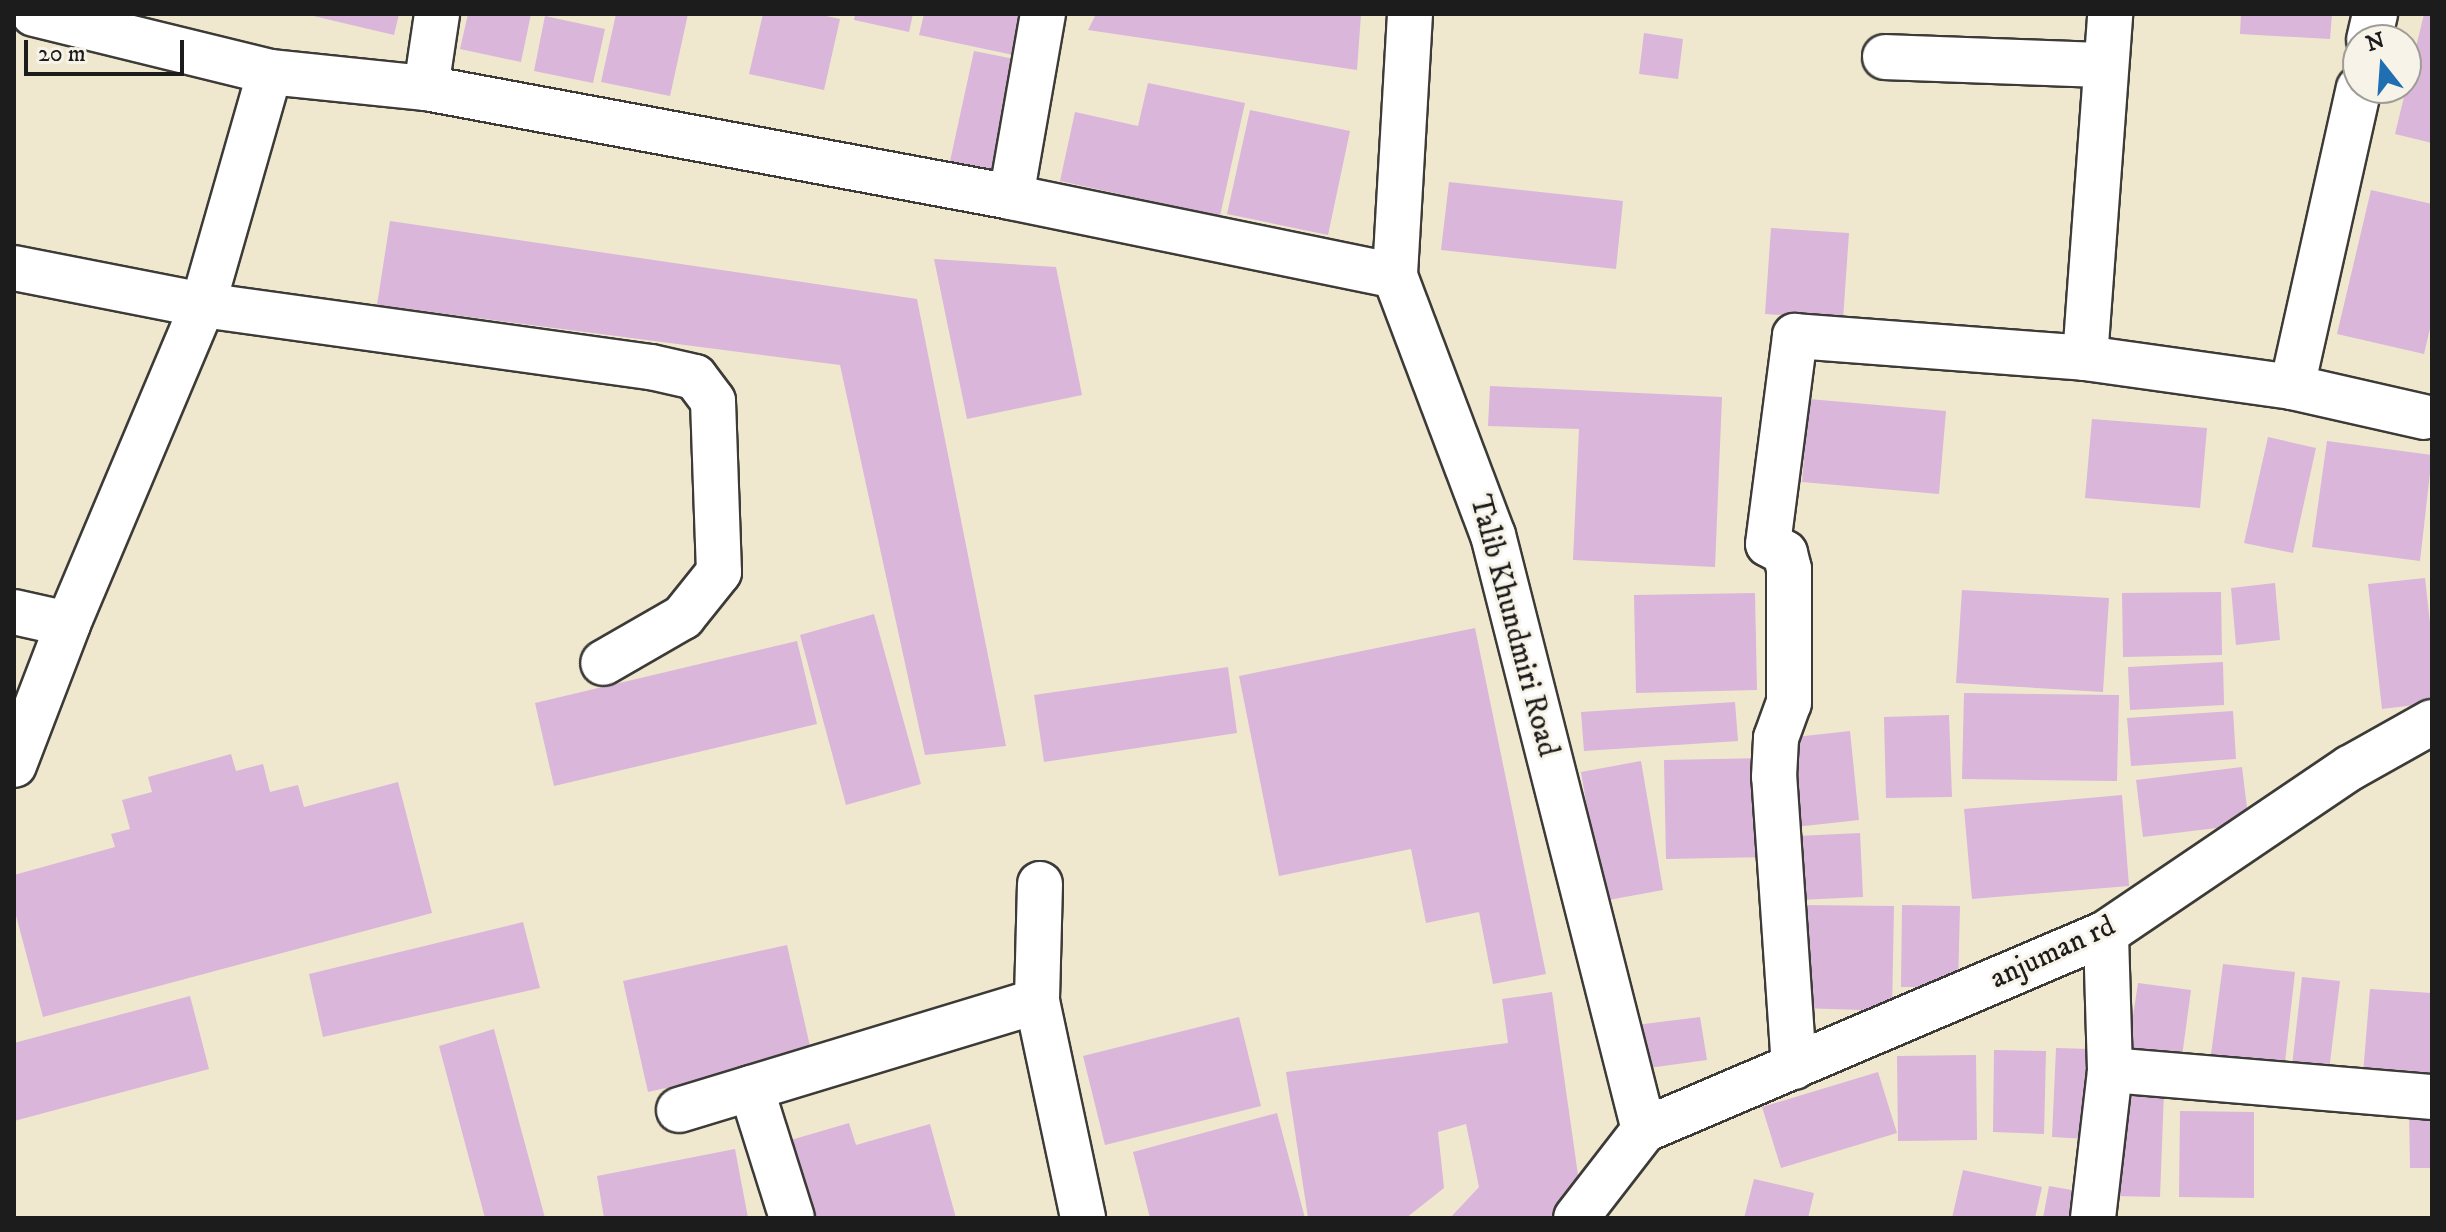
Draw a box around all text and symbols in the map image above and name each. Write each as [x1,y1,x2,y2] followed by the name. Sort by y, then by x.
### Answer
[28,24,188,74] scale bar
[2342,24,2422,104] north arrow
[2363,27,2388,58] text: N
[38,39,86,69] text: 20 m
[1461,491,1565,761] street label: Talib Khundmiri Road
[1985,908,2121,998] street label: anjuman rd

